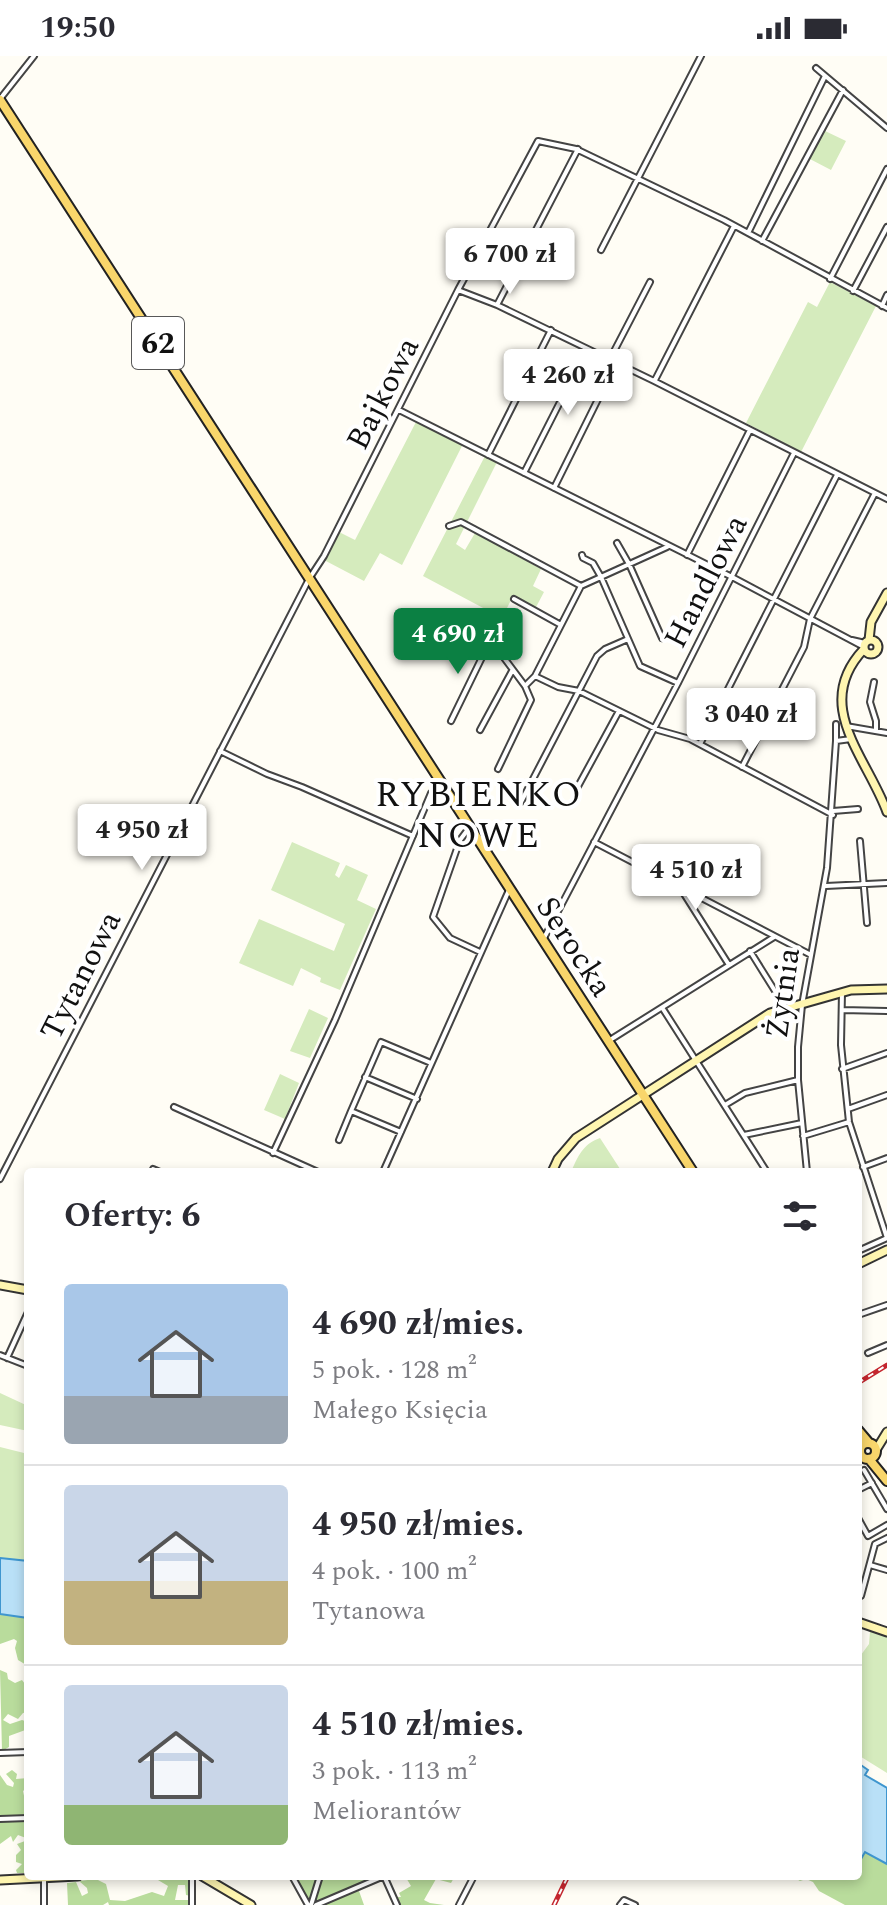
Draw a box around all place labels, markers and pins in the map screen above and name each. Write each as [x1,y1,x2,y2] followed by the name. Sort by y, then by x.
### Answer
[427,228,593,296] pin: 6 700 zł
[485,349,651,417] pin: 4 260 zł
[375,608,541,676] pin: 4 690 zł
[668,688,834,756] pin: 3 040 zł
[59,804,225,872] pin: 4 950 zł
[613,844,779,912] pin: 4 510 zł

